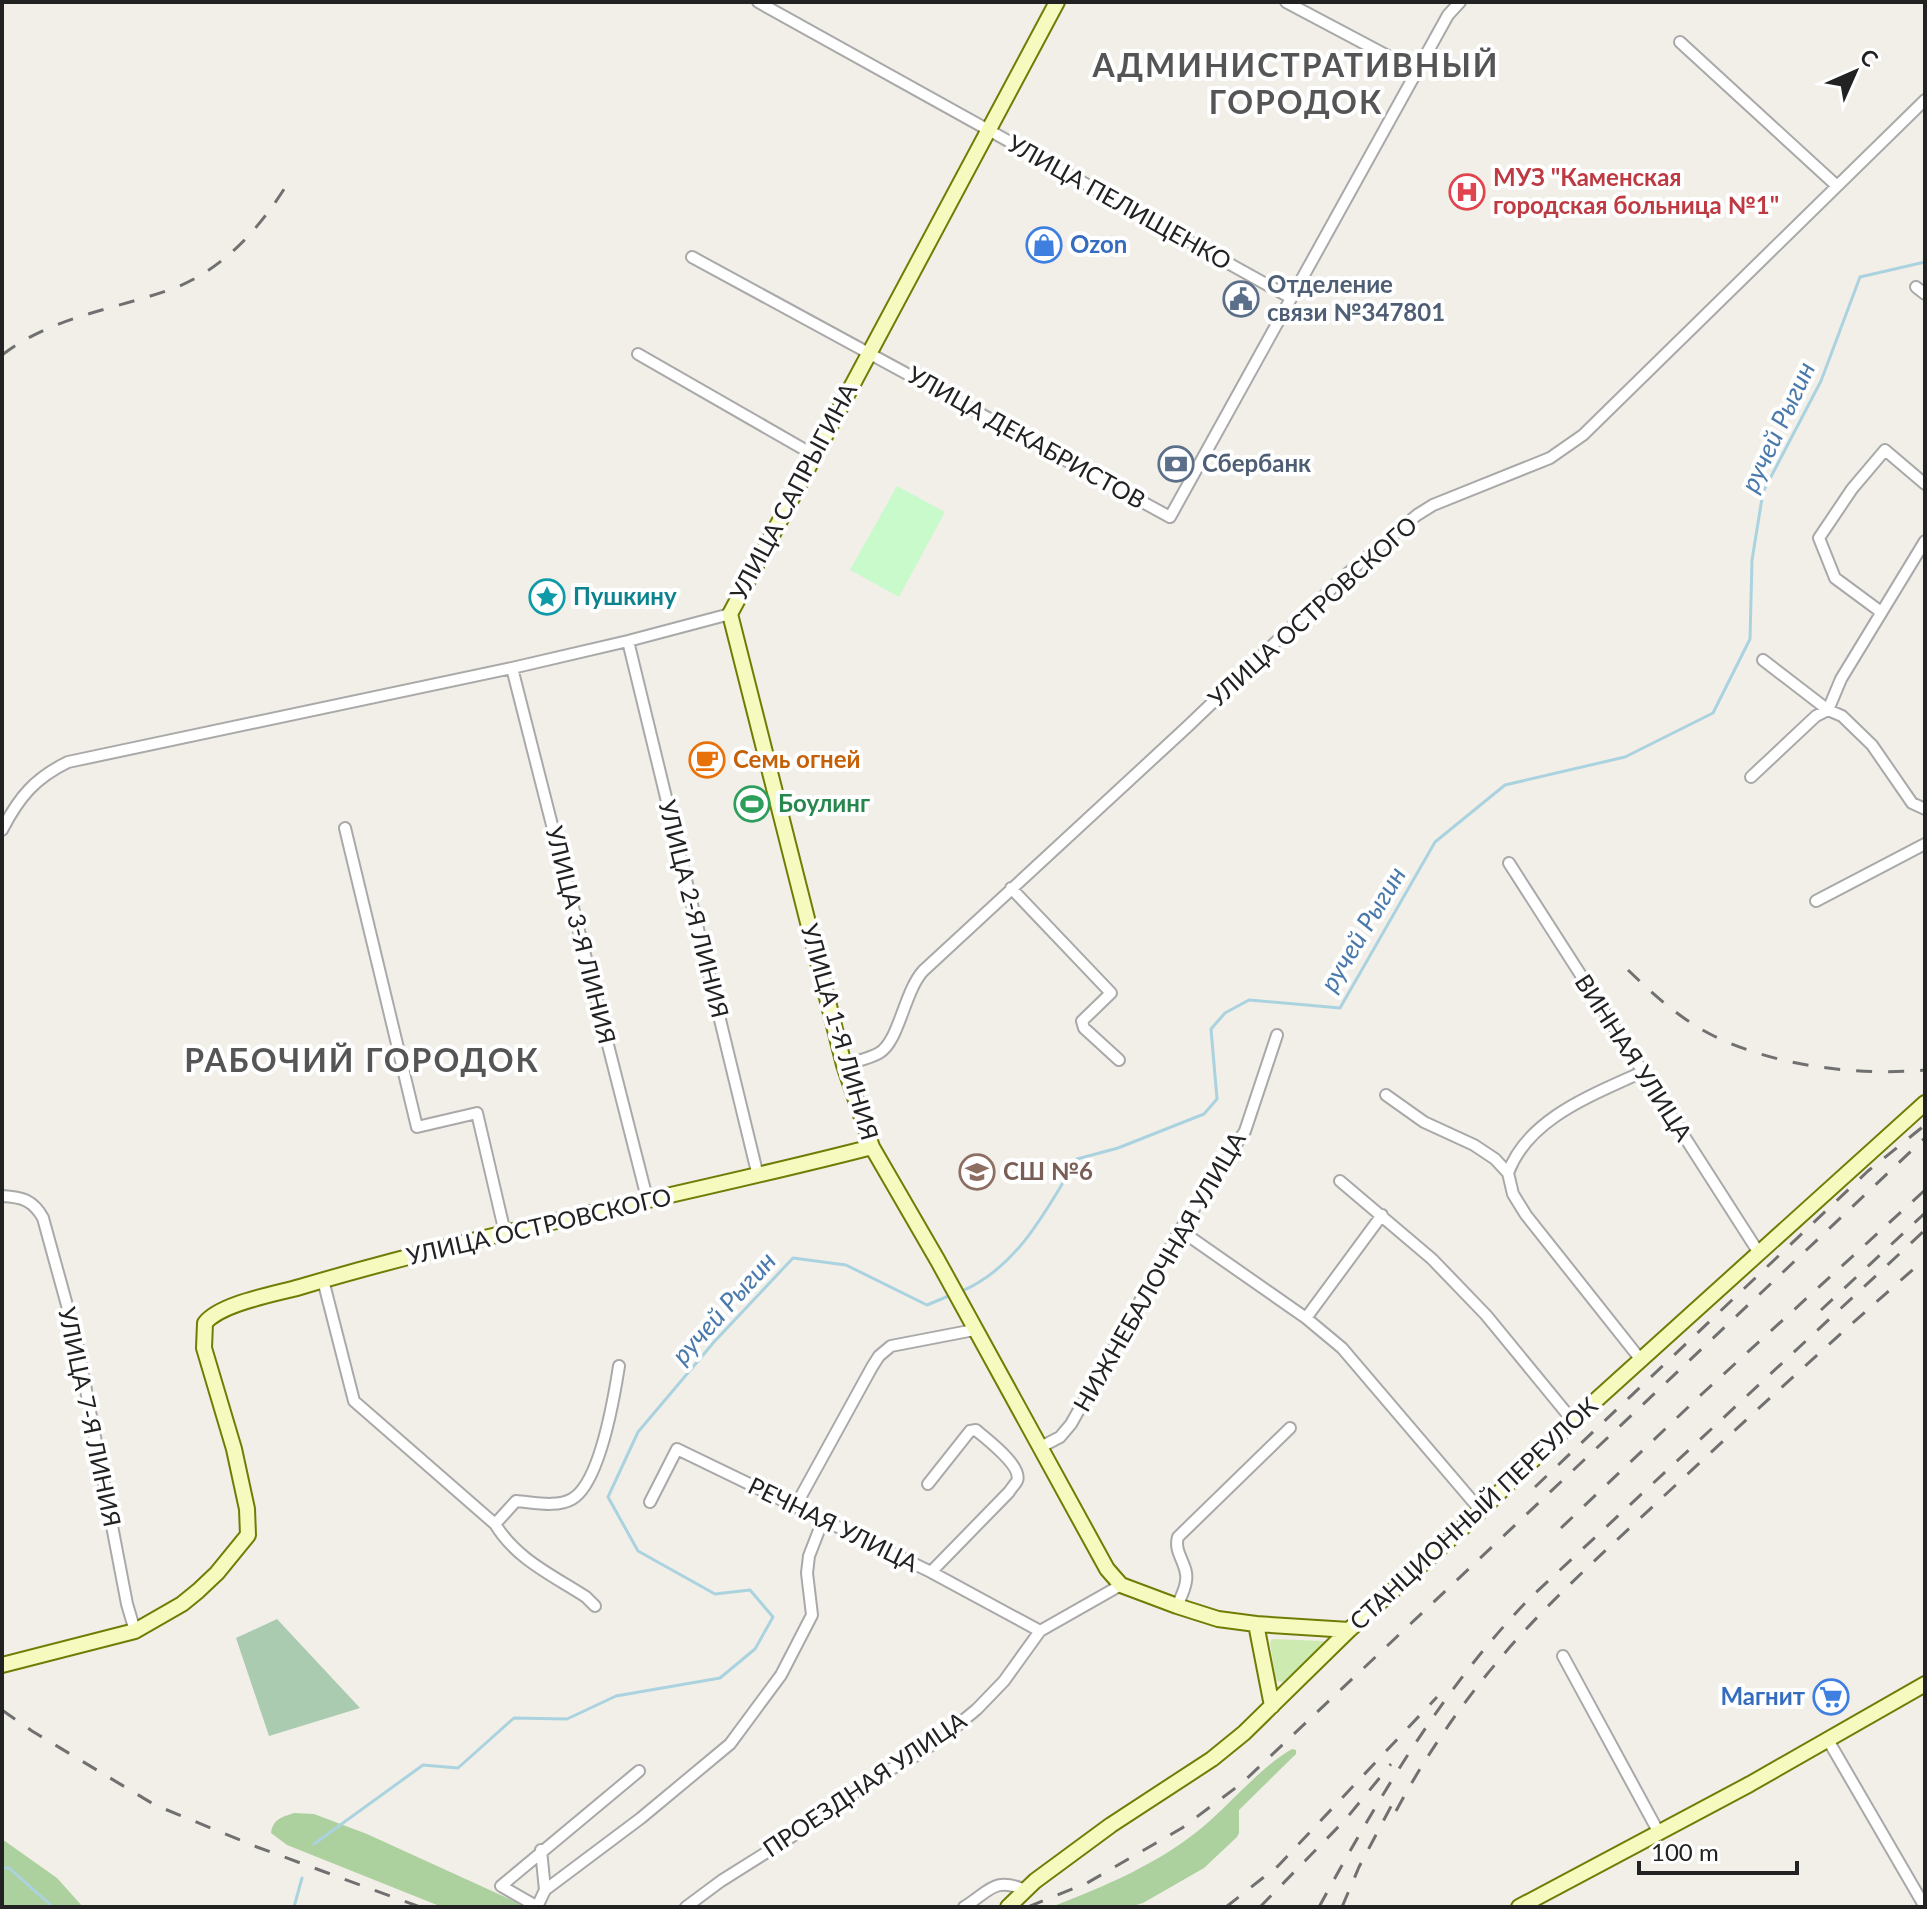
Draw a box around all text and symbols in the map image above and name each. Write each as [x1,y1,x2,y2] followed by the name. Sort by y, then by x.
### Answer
[1815,32,1895,112] north arrow
[1855,43,1884,73] text: С
[1092,45,1499,121] district label: АДМИНИСТРАТИВНЫЙ ГОРОДОК
[1003,128,1237,275] street label: УЛИЦА ПЕЛИЩЕНКО
[1493,162,1779,219] place label: МУЗ "Каменская городская больница №1"
[1448,173,1486,211] hospital icon: МУЗ "Каменская городская больница №1"
[1025,226,1063,264] shop icon: Ozon
[1070,229,1127,258] place label: Ozon
[1267,269,1445,326] place label: Отделение связи №347801
[1222,280,1260,318] public building icon: Отделение связи №347801
[1733,356,1821,497] water label: ручей Рыгин
[903,359,1151,514] street label: УЛИЦА ДЕКАБРИСТОВ
[723,377,863,605] street label: УЛИЦА САПРЫГИНА
[1157,445,1195,483] bank icon: Сбербанк
[1202,448,1311,477] place label: Сбербанк
[1202,510,1422,712] street label: УЛИЦА ОСТРОВСКОГО
[528,578,566,616] place icon: Пушкину
[573,581,677,610] place label: Пушкину
[688,741,726,779] cafe icon: Семь огней
[733,744,860,773] place label: Семь огней
[733,785,771,823] sports icon: Боулинг
[778,788,870,817] place label: Боулинг
[653,797,736,1021] street label: УЛИЦА 2-Я ЛИНИЯ
[540,823,623,1047] street label: УЛИЦА 3-Я ЛИНИЯ
[1312,860,1412,997] water label: ручей Рыгин
[796,920,885,1143] street label: УЛИЦА 1-Я ЛИНИЯ
[1570,968,1699,1147] street label: ВИННАЯ УЛИЦА
[184,1040,540,1079] district label: РАБОЧИЙ ГОРОДОК
[1067,1125,1251,1416] street label: НИЖНЕБАЛОЧНАЯ УЛИЦА
[958,1153,996,1191] school or university icon: СШ №6
[1003,1156,1093,1185] place label: СШ №6
[403,1181,674,1270] street label: УЛИЦА ОСТРОВСКОГО
[665,1245,782,1370] water label: ручей Рыгин
[53,1304,128,1529] street label: УЛИЦА 7-Я ЛИНИЯ
[1343,1390,1603,1635] street label: СТАНЦИОННЫЙ ПЕРЕУЛОК
[744,1470,924,1578] street label: РЕЧНАЯ УЛИЦА
[1812,1678,1850,1716] supermarket icon: Магнит
[1720,1681,1806,1710] place label: Магнит
[757,1705,972,1862] street label: ПРОЕЗДНАЯ УЛИЦА
[1639,1825,1797,1875] scale bar
[1651,1837,1719,1866] text: 100 m

